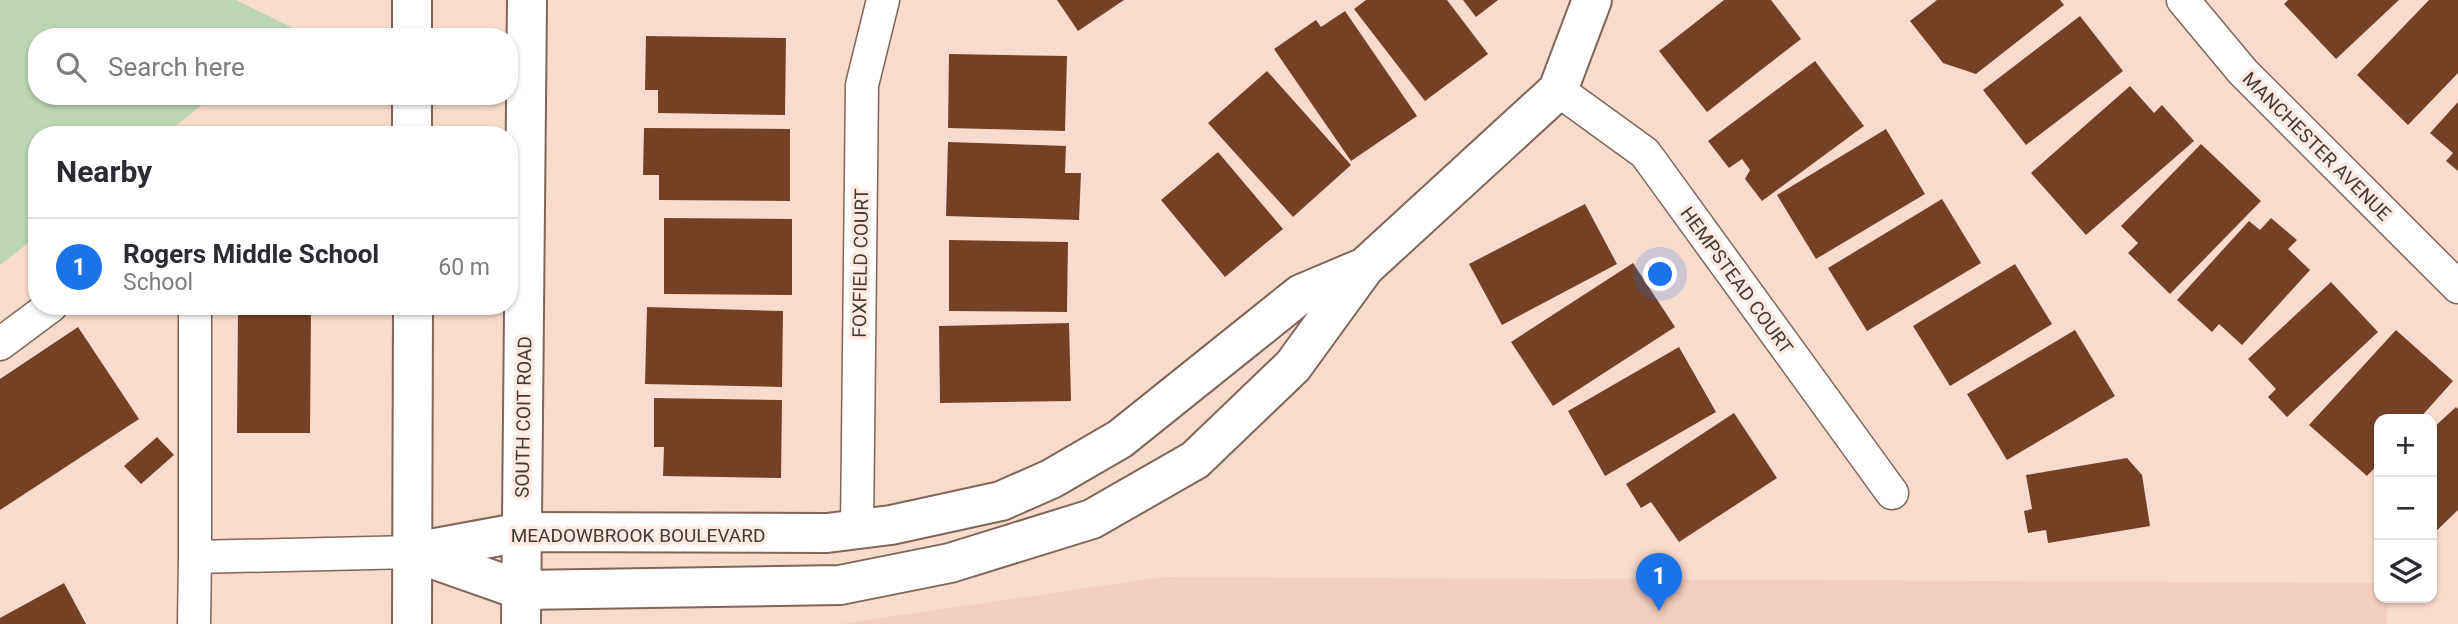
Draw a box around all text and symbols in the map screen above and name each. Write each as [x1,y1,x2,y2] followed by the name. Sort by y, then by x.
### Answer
[28,28,518,105] search box
[52,48,90,86] icon: search
[108,52,245,82] text: Search here
[2238,67,2396,225] street label: MANCHESTER AVENUE
[56,154,152,189] text: Nearby
[848,188,873,338] street label: FOXFIELD COURT
[1676,202,1798,358] street label: HEMPSTEAD COURT
[123,239,379,269] text: Rogers Middle School
[72,254,86,281] text: 1
[438,254,490,281] text: 60 m
[1643,257,1677,291] your location
[123,269,193,296] text: School
[511,336,536,498] street label: SOUTH COIT ROAD
[2374,414,2437,603] map controls
[2374,414,2437,477] button: +
[2374,477,2437,540] button: −
[511,524,765,547] street label: MEADOWBROOK BOULEVARD
[2374,540,2437,603] button: layers
[1636,553,1682,611] pin: 1

